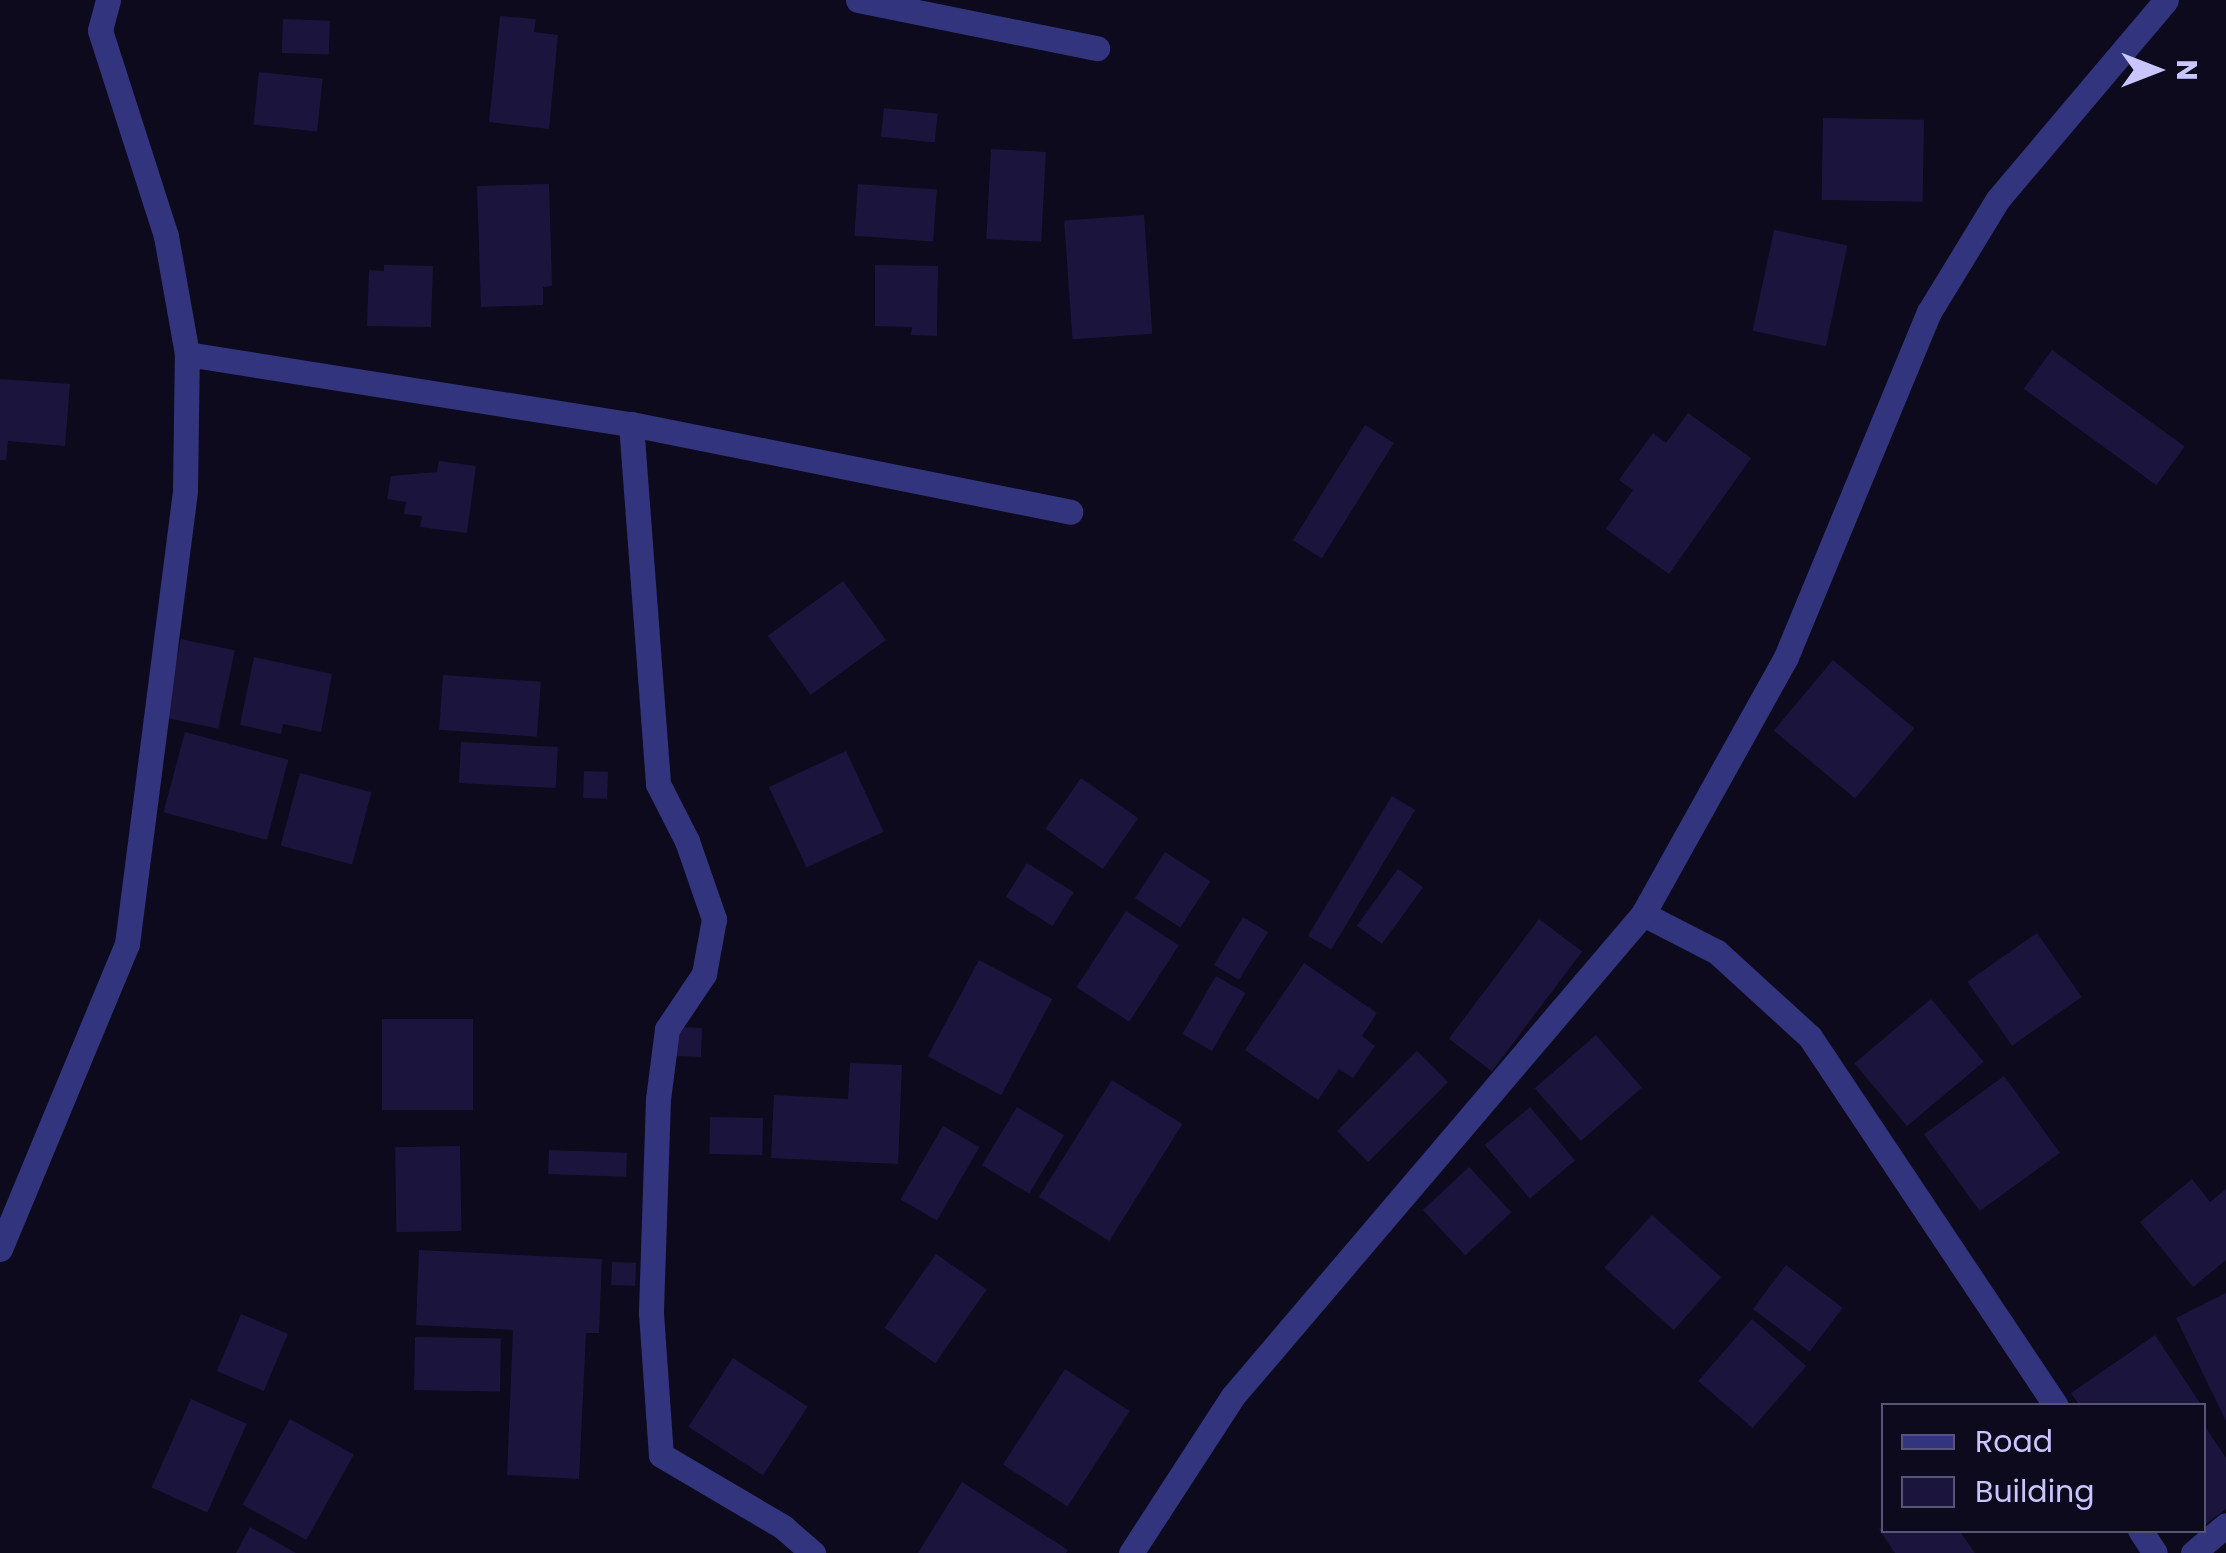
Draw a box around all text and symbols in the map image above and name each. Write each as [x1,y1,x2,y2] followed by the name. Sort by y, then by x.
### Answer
[2106,20,2206,120] north arrow
[2167,59,2206,81] text: N
[1881,1403,2206,1533] legend
[1975,1420,2053,1463] text: Road
[1975,1470,2095,1513] text: Building

